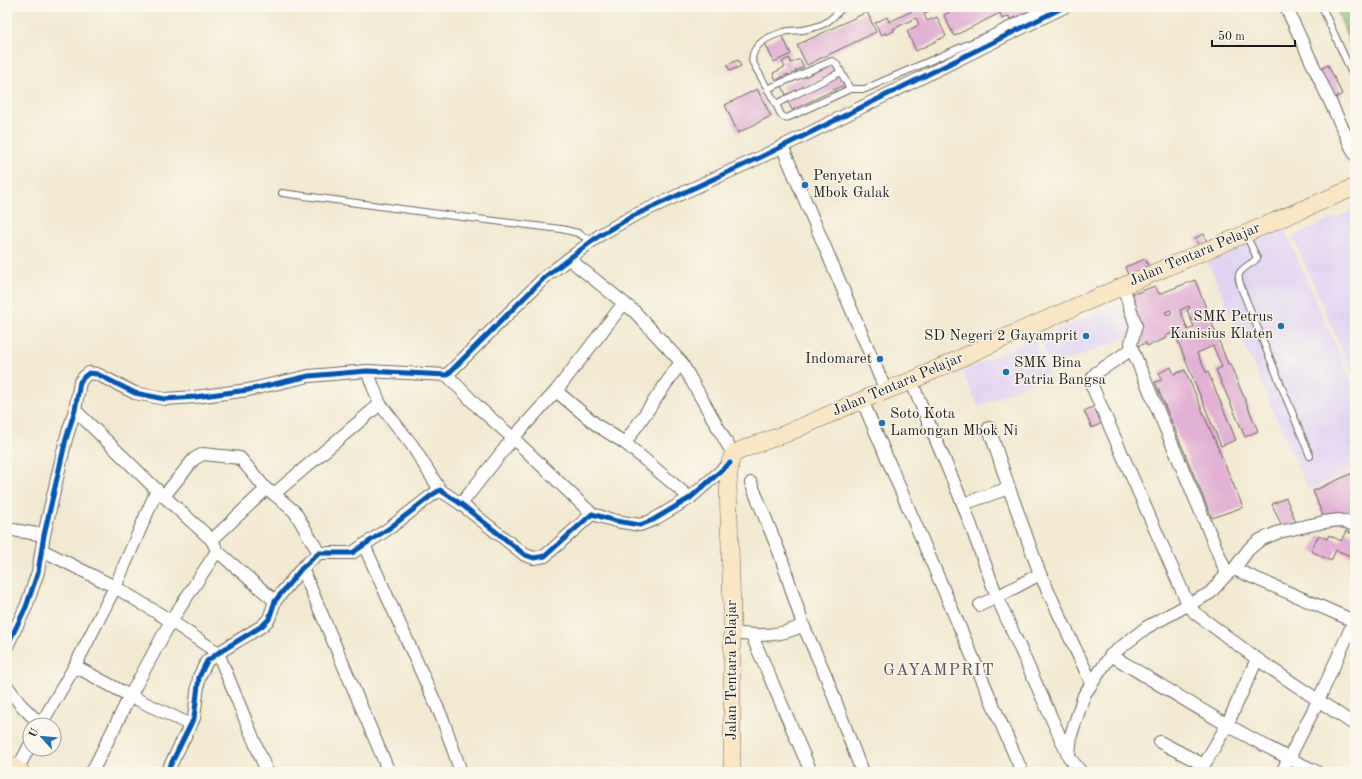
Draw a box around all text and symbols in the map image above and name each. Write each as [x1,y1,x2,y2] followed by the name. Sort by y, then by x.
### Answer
[1212,22,1295,48] scale bar
[1218,30,1245,43] text: 50 m
[813,169,890,201] place label: Penyetan Mbok Galak
[800,180,810,190] marker: Penyetan Mbok Galak
[1127,221,1263,289] street label: Jalan Tentara Pelajar
[1170,310,1273,342] place label: SMK Petrus Kanisius Klaten
[1276,321,1286,331] marker: SMK Petrus Kanisius Klaten
[924,329,1078,344] place label: SD Negeri 2 Gayamprit
[1081,331,1091,341] marker: SD Negeri 2 Gayamprit
[830,351,966,419] street label: Jalan Tentara Pelajar
[805,352,872,367] place label: Indomaret
[875,354,885,364] marker: Indomaret
[1014,356,1106,388] place label: SMK Bina Patria Bangsa
[1001,367,1011,377] marker: SMK Bina Patria Bangsa
[890,407,1018,439] place label: Soto Kota Lamongan Mbok Ni
[877,418,887,428] marker: Soto Kota Lamongan Mbok Ni
[725,600,740,740] street label: Jalan Tentara Pelajar
[883,662,995,679] district label: GAYAMPRIT
[22,717,62,757] north arrow
[28,727,41,740] text: U

